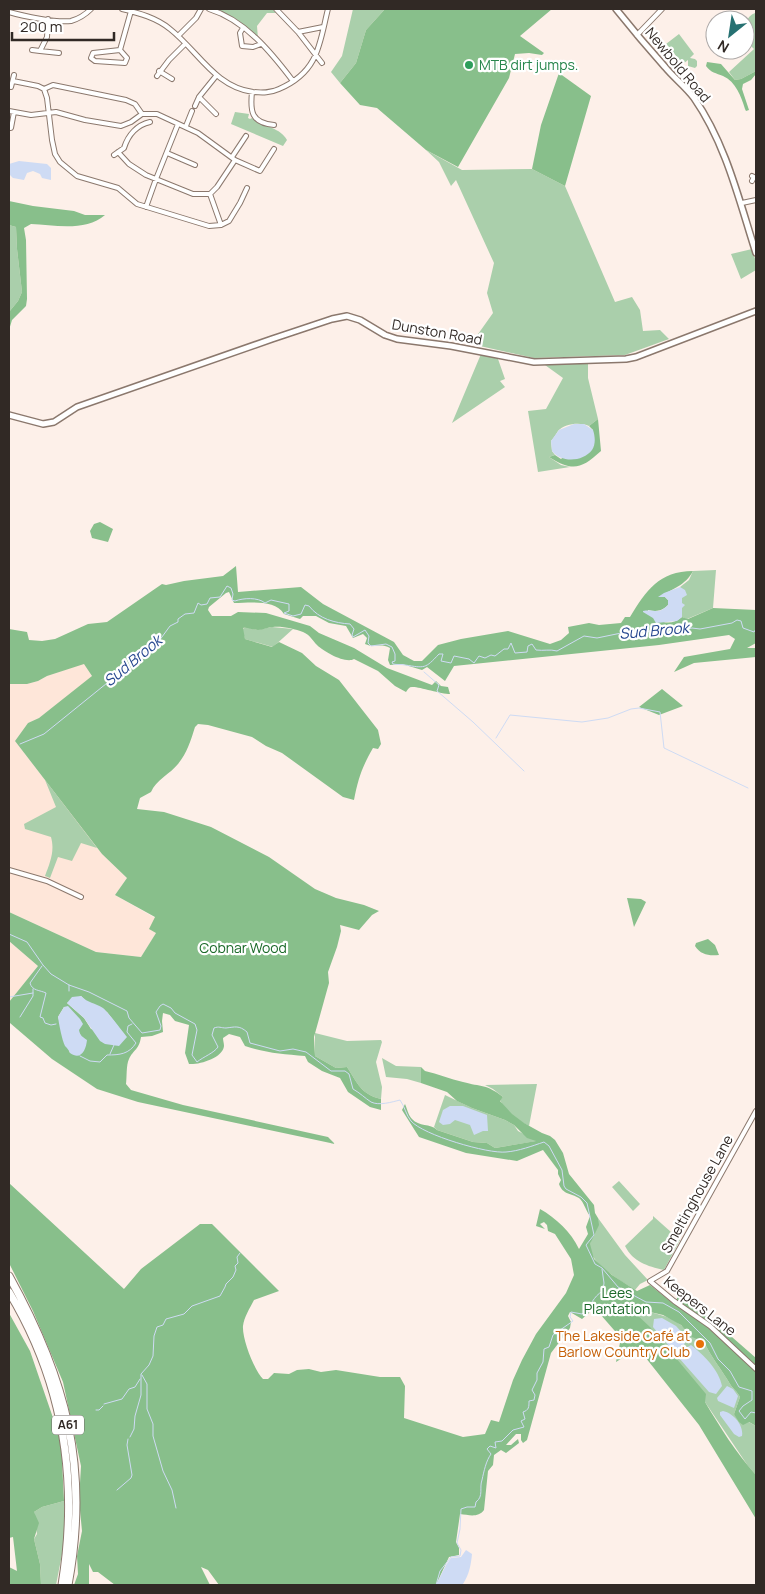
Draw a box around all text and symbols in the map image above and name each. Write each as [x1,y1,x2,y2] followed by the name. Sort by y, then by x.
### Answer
[12,10,115,42] scale bar
[705,10,755,60] north arrow
[20,16,63,37] text: 200 m
[641,23,715,106] street label: Newbold Road
[714,36,732,57] text: N
[479,55,578,74] place label: MTB dirt jumps.
[463,59,475,71] marker: MTB dirt jumps.
[390,314,484,349] street label: Dunston Road
[618,617,692,644] water label: Sud Brook
[99,629,168,691] water label: Sud Brook
[199,938,287,957] park label: Cobnar Wood
[656,1131,737,1256] street label: Smeltinghouse Lane
[660,1271,740,1340] street label: Keepers Lane
[584,1283,650,1318] park label: Lees Plantation
[555,1326,690,1361] place label: The Lakeside Café at Barlow Country Club
[694,1338,706,1350] marker: The Lakeside Café at Barlow Country Club
[52,1416,84,1434] road number: A61

